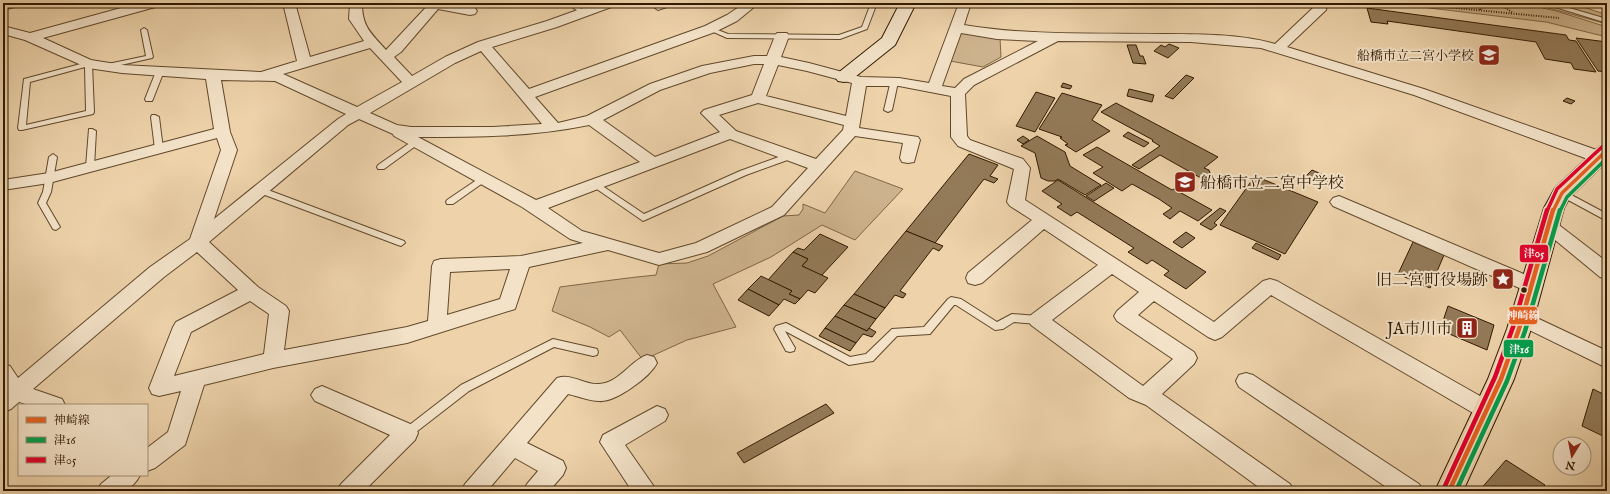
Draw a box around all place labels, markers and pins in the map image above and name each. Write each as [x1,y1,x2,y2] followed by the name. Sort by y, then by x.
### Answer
[1476,42,1502,68] school or university icon: 船橋市立二宮小学校
[1357,48,1474,65] place label: 船橋市立二宮小学校
[1172,169,1198,195] school or university icon: 船橋市立二宮中学校
[1200,174,1344,194] place label: 船橋市立二宮中学校
[1490,266,1516,292] place icon: 旧二宮町役場跡
[1376,271,1488,291] place label: 旧二宮町役場跡
[1519,285,1529,295] unlabelled marker
[1454,315,1480,341] building icon: JA市川市
[1385,320,1452,340] place label: JA市川市

